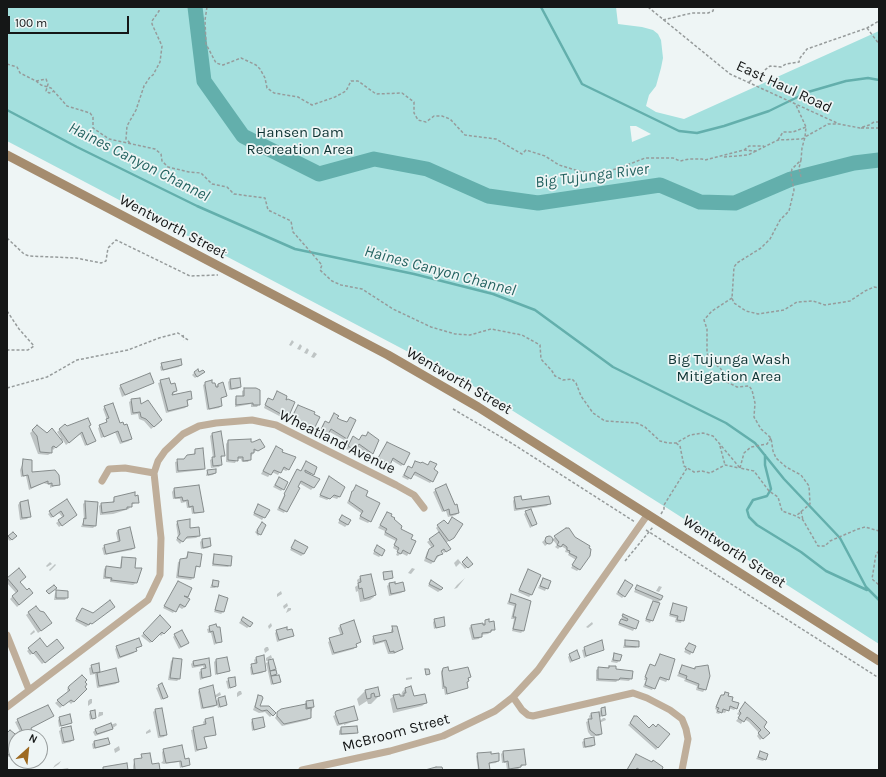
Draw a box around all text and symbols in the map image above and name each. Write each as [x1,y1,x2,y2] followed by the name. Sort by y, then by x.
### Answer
[10,8,131,34] scale bar
[15,16,47,30] text: 100 m
[733,57,835,117] street label: East Haul Road
[65,118,213,206] water label: Haines Canyon Channel
[247,124,353,159] park label: Hansen Dam Recreation Area
[534,159,650,193] water label: Big Tujunga River
[116,191,230,263] street label: Wentworth Street
[362,242,518,300] water label: Haines Canyon Channel
[403,343,515,419] street label: Wentworth Street
[668,351,790,386] park label: Big Tujunga Wash Mitigation Area
[276,406,398,478] street label: Wheatland Avenue
[679,512,789,592] street label: Wentworth Street
[340,710,452,756] street label: McBroom Street
[8,729,48,769] north arrow
[27,731,40,746] text: N

